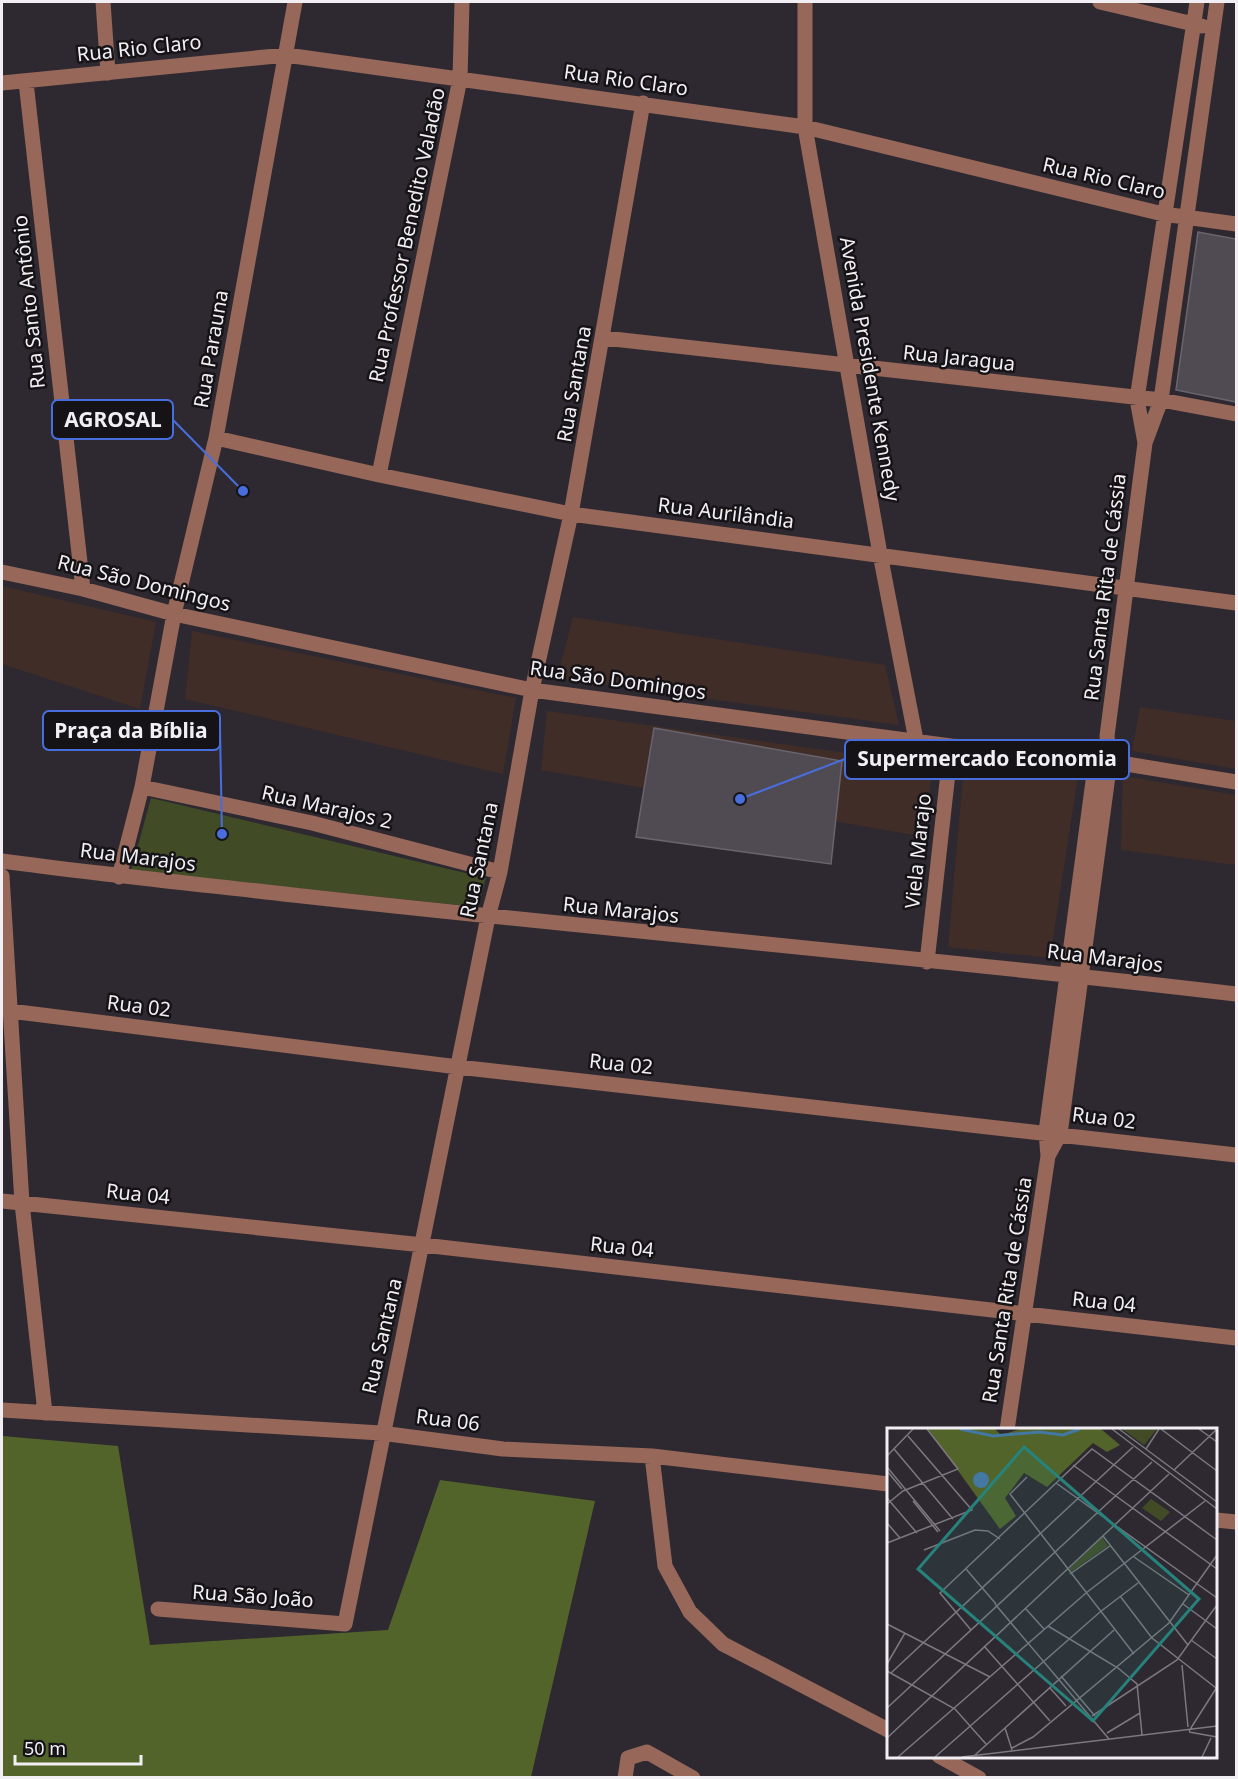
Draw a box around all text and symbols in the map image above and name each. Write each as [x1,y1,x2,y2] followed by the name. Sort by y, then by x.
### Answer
[75,28,203,67] street label: Rua Rio Claro
[562,57,690,102] street label: Rua Rio Claro
[362,85,451,385] street label: Rua Professor Benedito Valadão
[1040,150,1168,205] street label: Rua Rio Claro
[6,214,51,390] street label: Rua Santo Antônio
[834,234,907,504] street label: Avenida Presidente Kennedy
[187,288,234,410] street label: Rua Parauna
[550,324,597,444] street label: Rua Santana
[902,338,1017,377] street label: Rua Jaragua
[52,400,173,439] callout: AGROSAL
[64,405,162,433] text: AGROSAL
[1077,472,1132,702] street label: Rua Santa Rita de Cássia
[656,491,796,534] street label: Rua Aurilândia
[55,548,234,617] street label: Rua São Domingos
[528,654,708,705] street label: Rua São Domingos
[43,711,220,750] callout: Praça da Bíblia
[54,716,208,744] text: Praça da Bíblia
[845,740,1129,779] callout: Supermercado Economia
[857,744,1117,772] text: Supermercado Economia
[259,778,395,835] street label: Rua Marajos 2
[898,792,937,910] street label: Viela Marajo
[453,799,504,920] street label: Rua Santana
[79,836,198,877] street label: Rua Marajos
[562,890,680,929] street label: Rua Marajos
[1046,937,1165,978] street label: Rua Marajos
[106,988,173,1023] street label: Rua 02
[588,1047,654,1080] street label: Rua 02
[1071,1100,1138,1135] street label: Rua 02
[975,1175,1038,1405] street label: Rua Santa Rita de Cássia
[105,1177,172,1210] street label: Rua 04
[589,1230,656,1263] street label: Rua 04
[355,1275,408,1396] street label: Rua Santana
[1071,1285,1138,1318] street label: Rua 04
[415,1402,482,1437] street label: Rua 06
[887,1428,1217,1758] inset map
[191,1578,315,1613] street label: Rua São João
[15,1728,141,1766] scale bar
[24,1736,66,1760] text: 50 m

